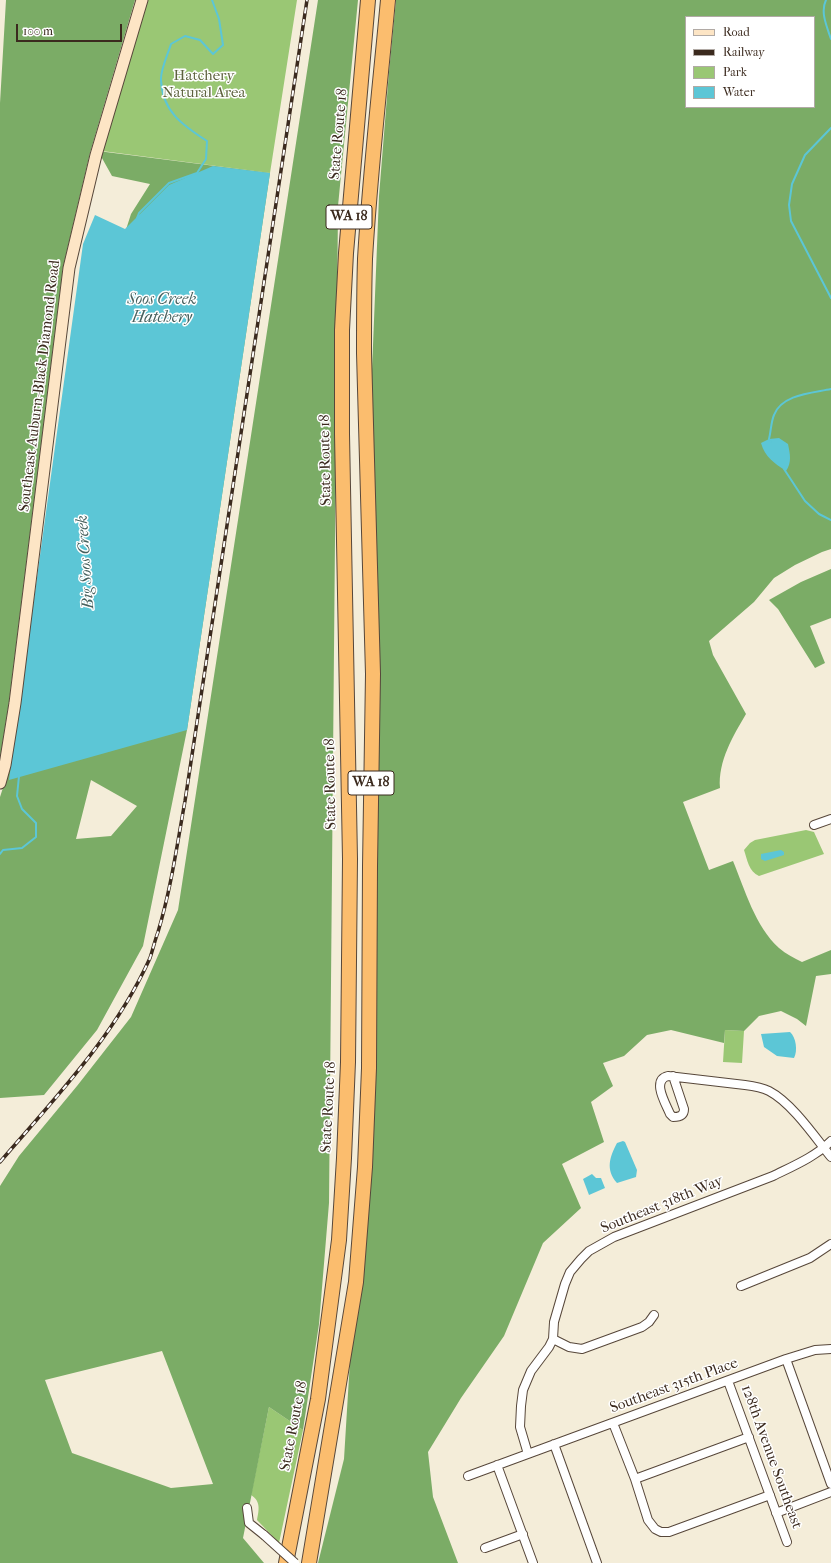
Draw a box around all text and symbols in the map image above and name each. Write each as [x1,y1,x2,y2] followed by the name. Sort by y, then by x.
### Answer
[18,16,124,42] scale bar
[685,16,815,108] legend
[23,24,53,38] text: 100 m
[723,25,750,39] text: Road
[723,45,765,59] text: Railway
[723,65,747,79] text: Park
[163,67,245,102] park label: Hatchery Natural Area
[723,85,755,99] text: Water
[326,88,352,180] street label: State Route 18
[326,205,372,229] road number: WA 18
[16,259,64,513] street label: Southeast Auburn-Black Diamond Road
[127,290,197,328] water label: Soos Creek Hatchery
[316,414,336,506] street label: State Route 18
[73,514,99,610] water label: Big Soos Creek
[321,738,341,830] street label: State Route 18
[348,771,394,795] road number: WA 18
[318,1061,340,1153] street label: State Route 18
[598,1172,726,1238] street label: Southeast 318th Way
[608,1354,740,1418] street label: Southeast 315th Place
[276,1379,312,1473] street label: State Route 18
[737,1383,805,1531] street label: 128th Avenue Southeast

